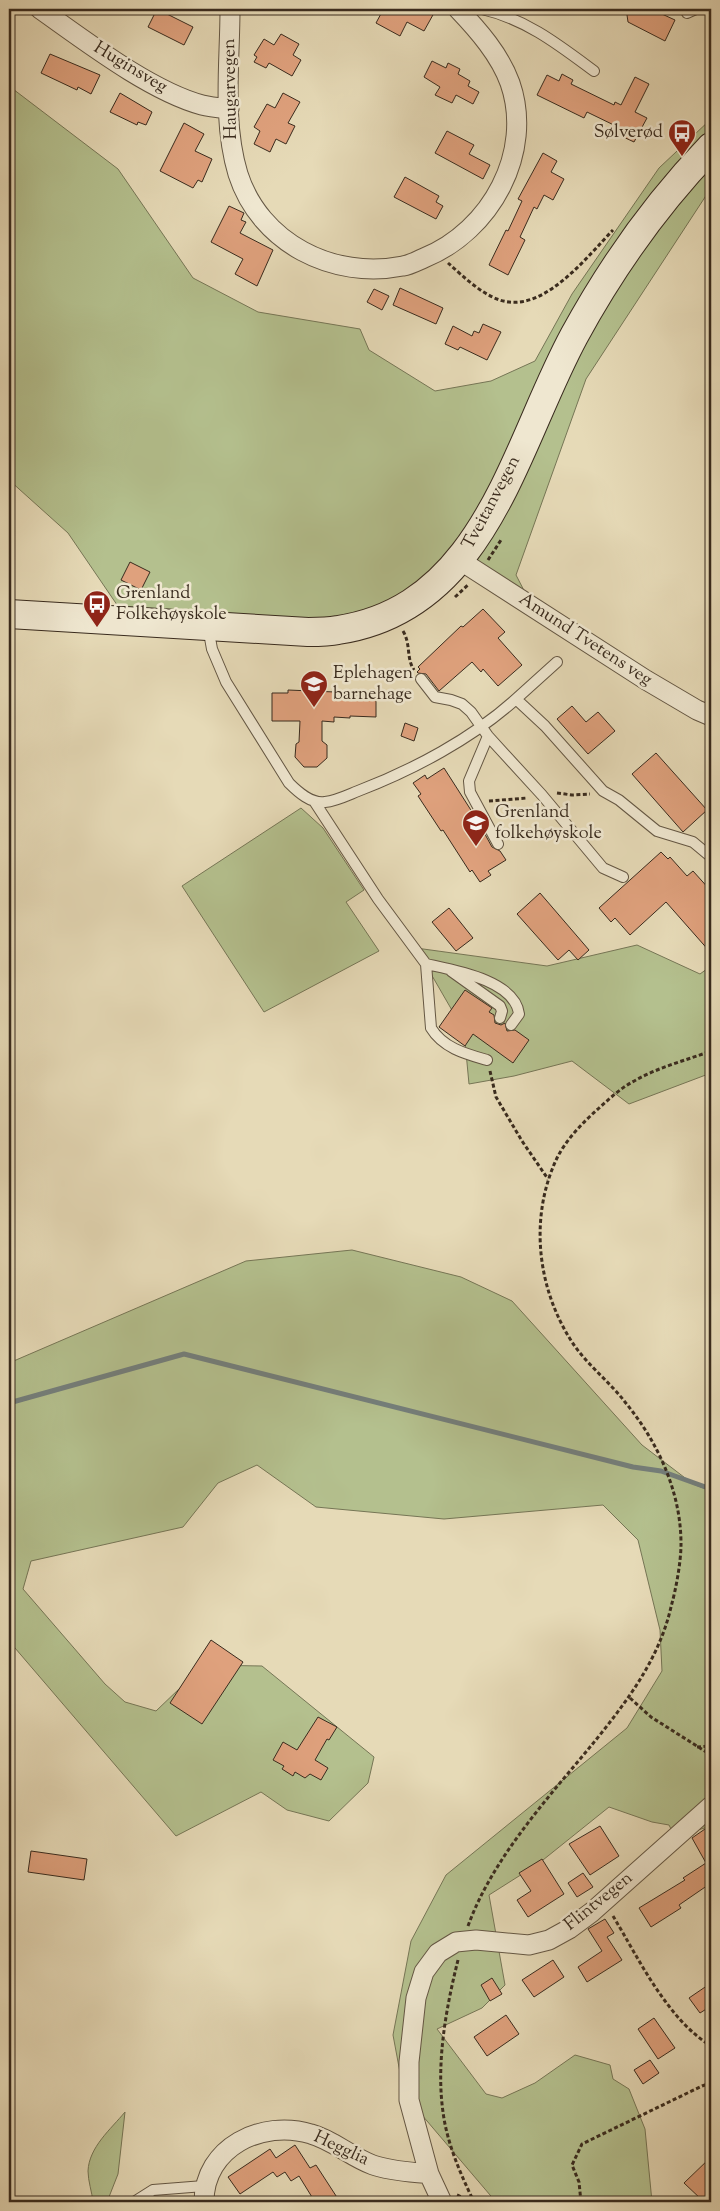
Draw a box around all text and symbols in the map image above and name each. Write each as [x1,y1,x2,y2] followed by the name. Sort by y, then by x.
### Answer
[88,36,172,100] street label: Huginsveg
[217,38,245,140] street label: Haugarvegen
[667,118,697,157] bus stop icon: Sølverød
[594,120,663,146] place label: Sølverød
[456,451,528,555] street label: Tveitanvegen
[116,581,227,628] place label: Grenland Folkehøyskole
[513,587,657,693] street label: Amund Tvetens veg
[82,589,112,628] bus stop icon: Grenland Folkehøyskole
[333,661,414,708] place label: Eplehagen barnehage
[299,669,329,708] school or university icon: Eplehagen barnehage
[495,800,602,847] place label: Grenland folkehøyskole
[461,808,491,847] school or university icon: Grenland folkehøyskole
[559,1866,639,1938] street label: Flintvegen
[309,2125,373,2173] street label: Hegglia

